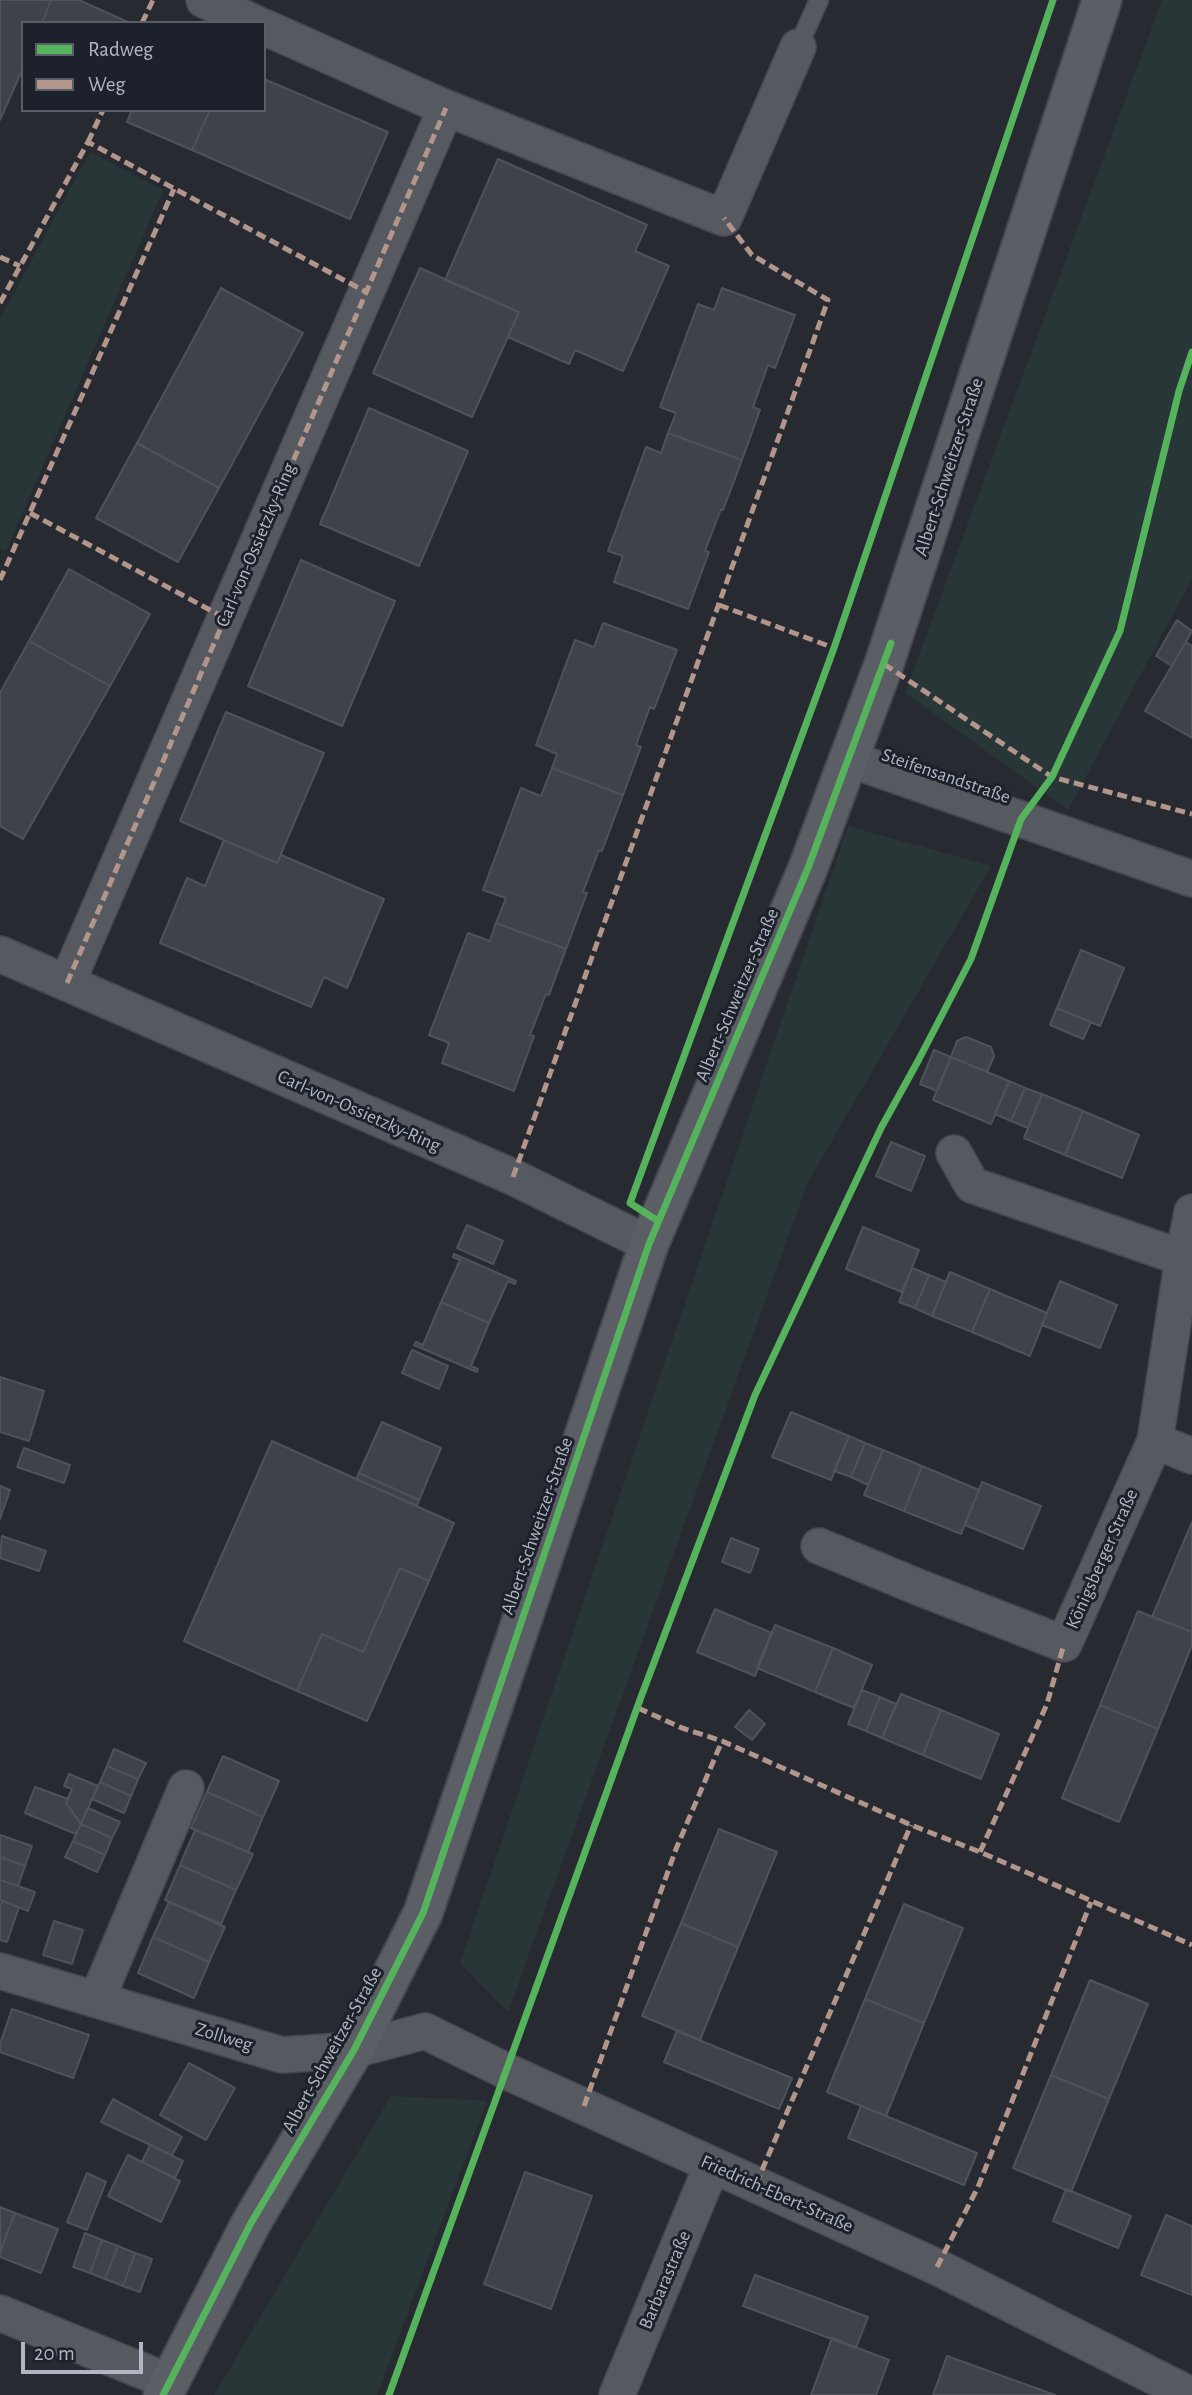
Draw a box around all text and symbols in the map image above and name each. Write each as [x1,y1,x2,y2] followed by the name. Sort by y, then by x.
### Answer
[21,21,266,112] legend
[88,39,153,60] text: Radweg
[88,74,126,95] text: Weg
[909,375,989,559] street label: Albert-Schweitzer-Straße
[211,459,301,631] street label: Carl-von-Ossietzky-Ring
[879,743,1013,809] street label: Steifensandstraße
[690,905,784,1085] street label: Albert-Schweitzer-Straße
[274,1065,444,1157] street label: Carl-von-Ossietzky-Ring
[496,1434,578,1618] street label: Albert-Schweitzer-Straße
[1061,1485,1143,1633] street label: Königsberger Straße
[277,1963,387,2137] street label: Albert-Schweitzer-Straße
[193,2018,255,2056] street label: Zollweg
[697,2150,857,2238] street label: Friedrich-Ebert-Straße
[634,2227,696,2333] street label: Barbarastraße
[24,2328,147,2372] scale bar
[34,2343,75,2364] text: 20 m

